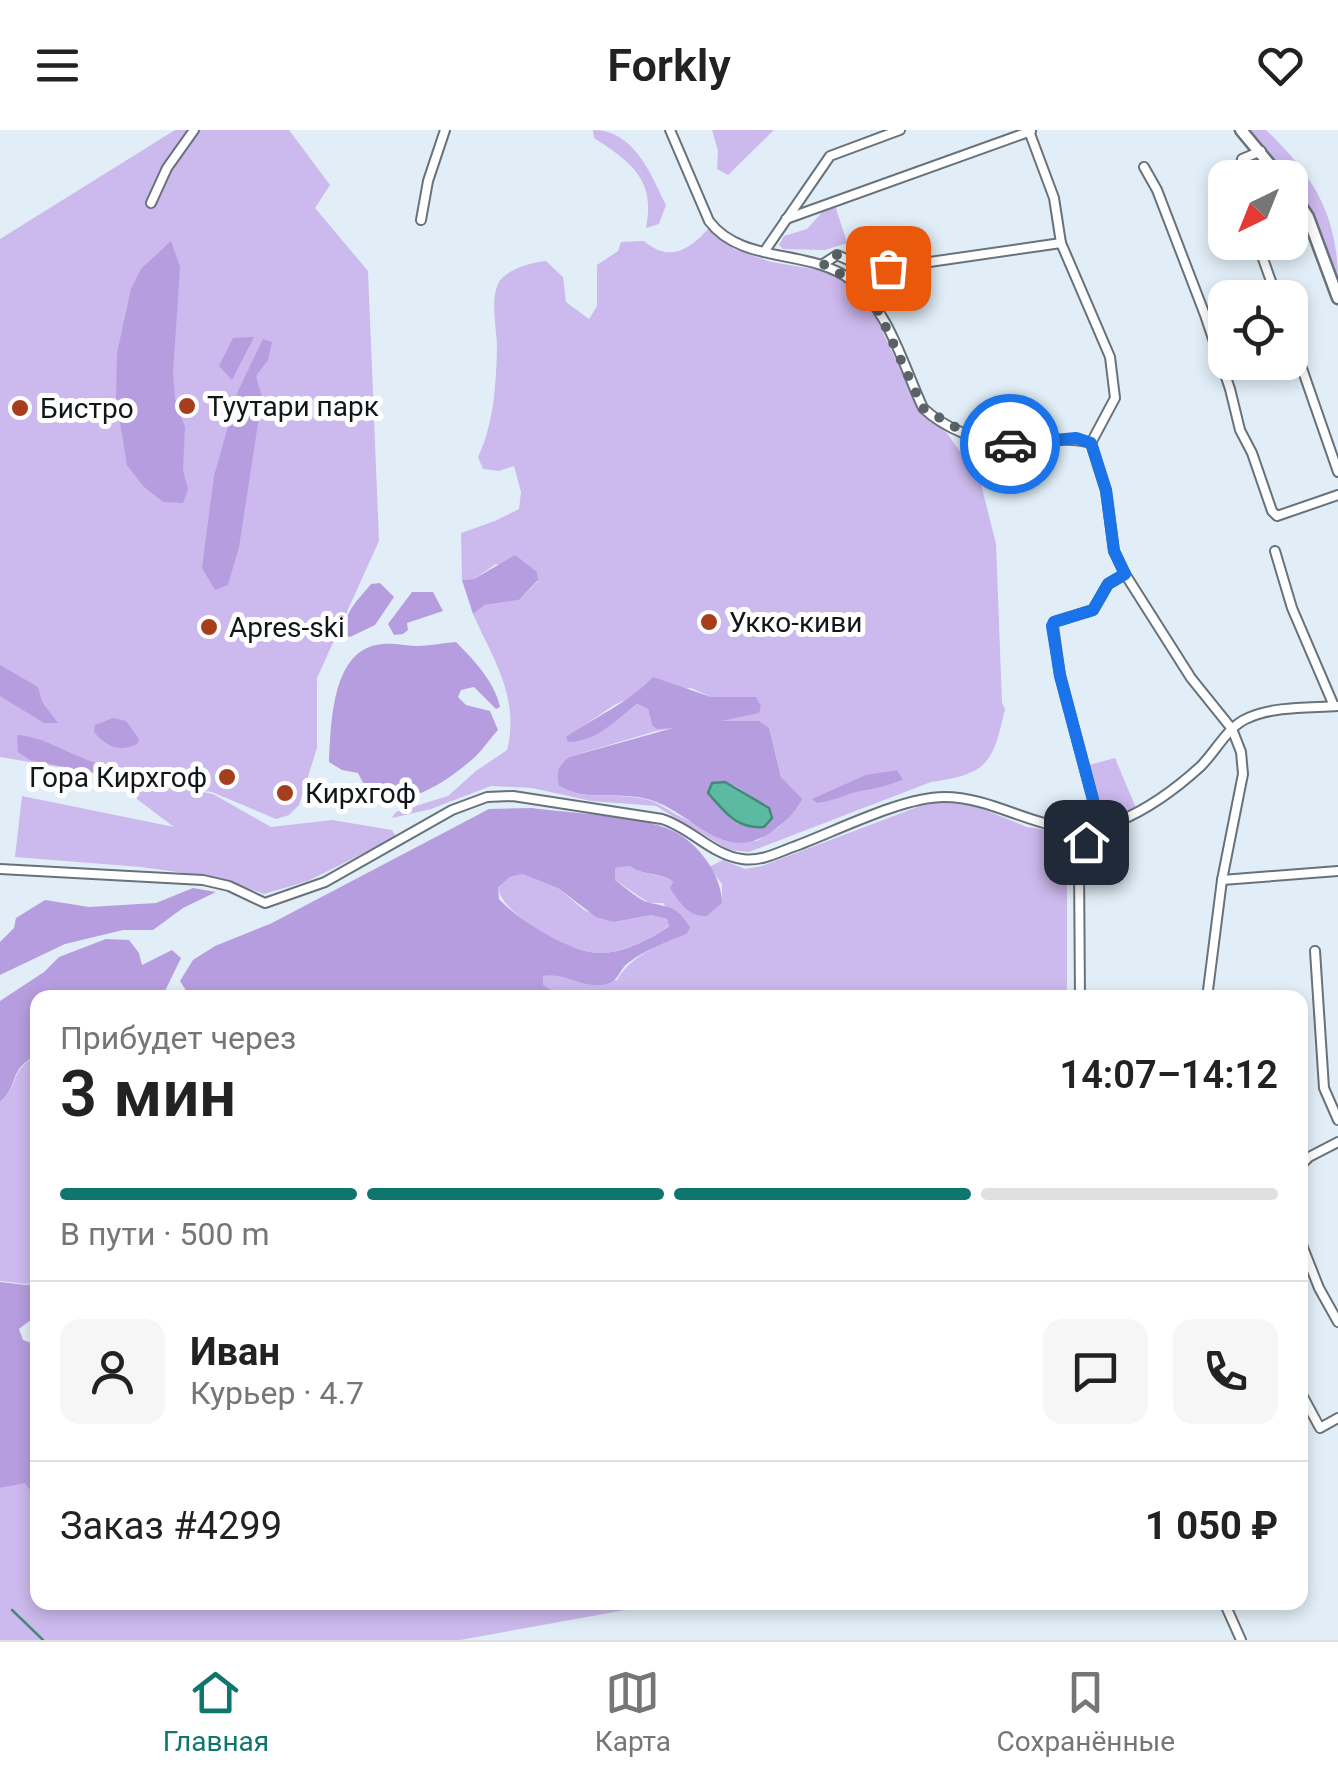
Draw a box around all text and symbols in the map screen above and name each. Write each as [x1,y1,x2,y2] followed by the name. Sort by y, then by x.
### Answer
[30,38,85,93] icon: menu
[1253,38,1308,93] icon: heart
[607,39,731,92] text: Forkly
[1208,160,1308,260] north arrow
[1208,160,1308,380] map controls
[846,226,931,311] pin
[861,241,916,296] icon: bag
[1208,280,1308,380] button: locate
[207,390,379,423] place label: Туутари парк
[40,392,134,425] place label: Бистро
[960,394,1060,494] courier
[176,395,198,417] marker: Туутари парк
[9,397,31,419] marker: Бистро
[983,417,1038,472] icon: car
[729,606,862,639] place label: Укко-киви
[229,611,345,644] place label: Apres-ski
[698,611,720,633] marker: Укко-киви
[198,616,220,638] marker: Apres-ski
[29,761,207,794] place label: Гора Кирхгоф
[216,766,238,788] marker: Гора Кирхгоф
[305,777,416,810] place label: Кирхгоф
[274,782,296,804] marker: Кирхгоф
[1044,800,1129,885] pin
[1059,815,1114,870] icon: home
[60,1019,296,1057] text: Прибудет через
[1059,1053,1278,1097] text: 14:07–14:12
[60,1056,236,1132] text: 3 мин
[60,1215,270,1253] text: В пути · 500 m
[60,1319,165,1424] button: person
[1043,1319,1148,1424] button: chat
[1173,1319,1278,1424] button: phone
[190,1330,280,1374] text: Иван
[190,1374,364,1412] text: Курьер · 4.7
[60,1504,282,1548] text: Заказ #4299
[1145,1504,1278,1548] text: 1 050 ₽
[163,1665,269,1758] tab: Главная
[595,1665,671,1758] tab: Карта
[997,1665,1175,1758] tab: Сохранённые

